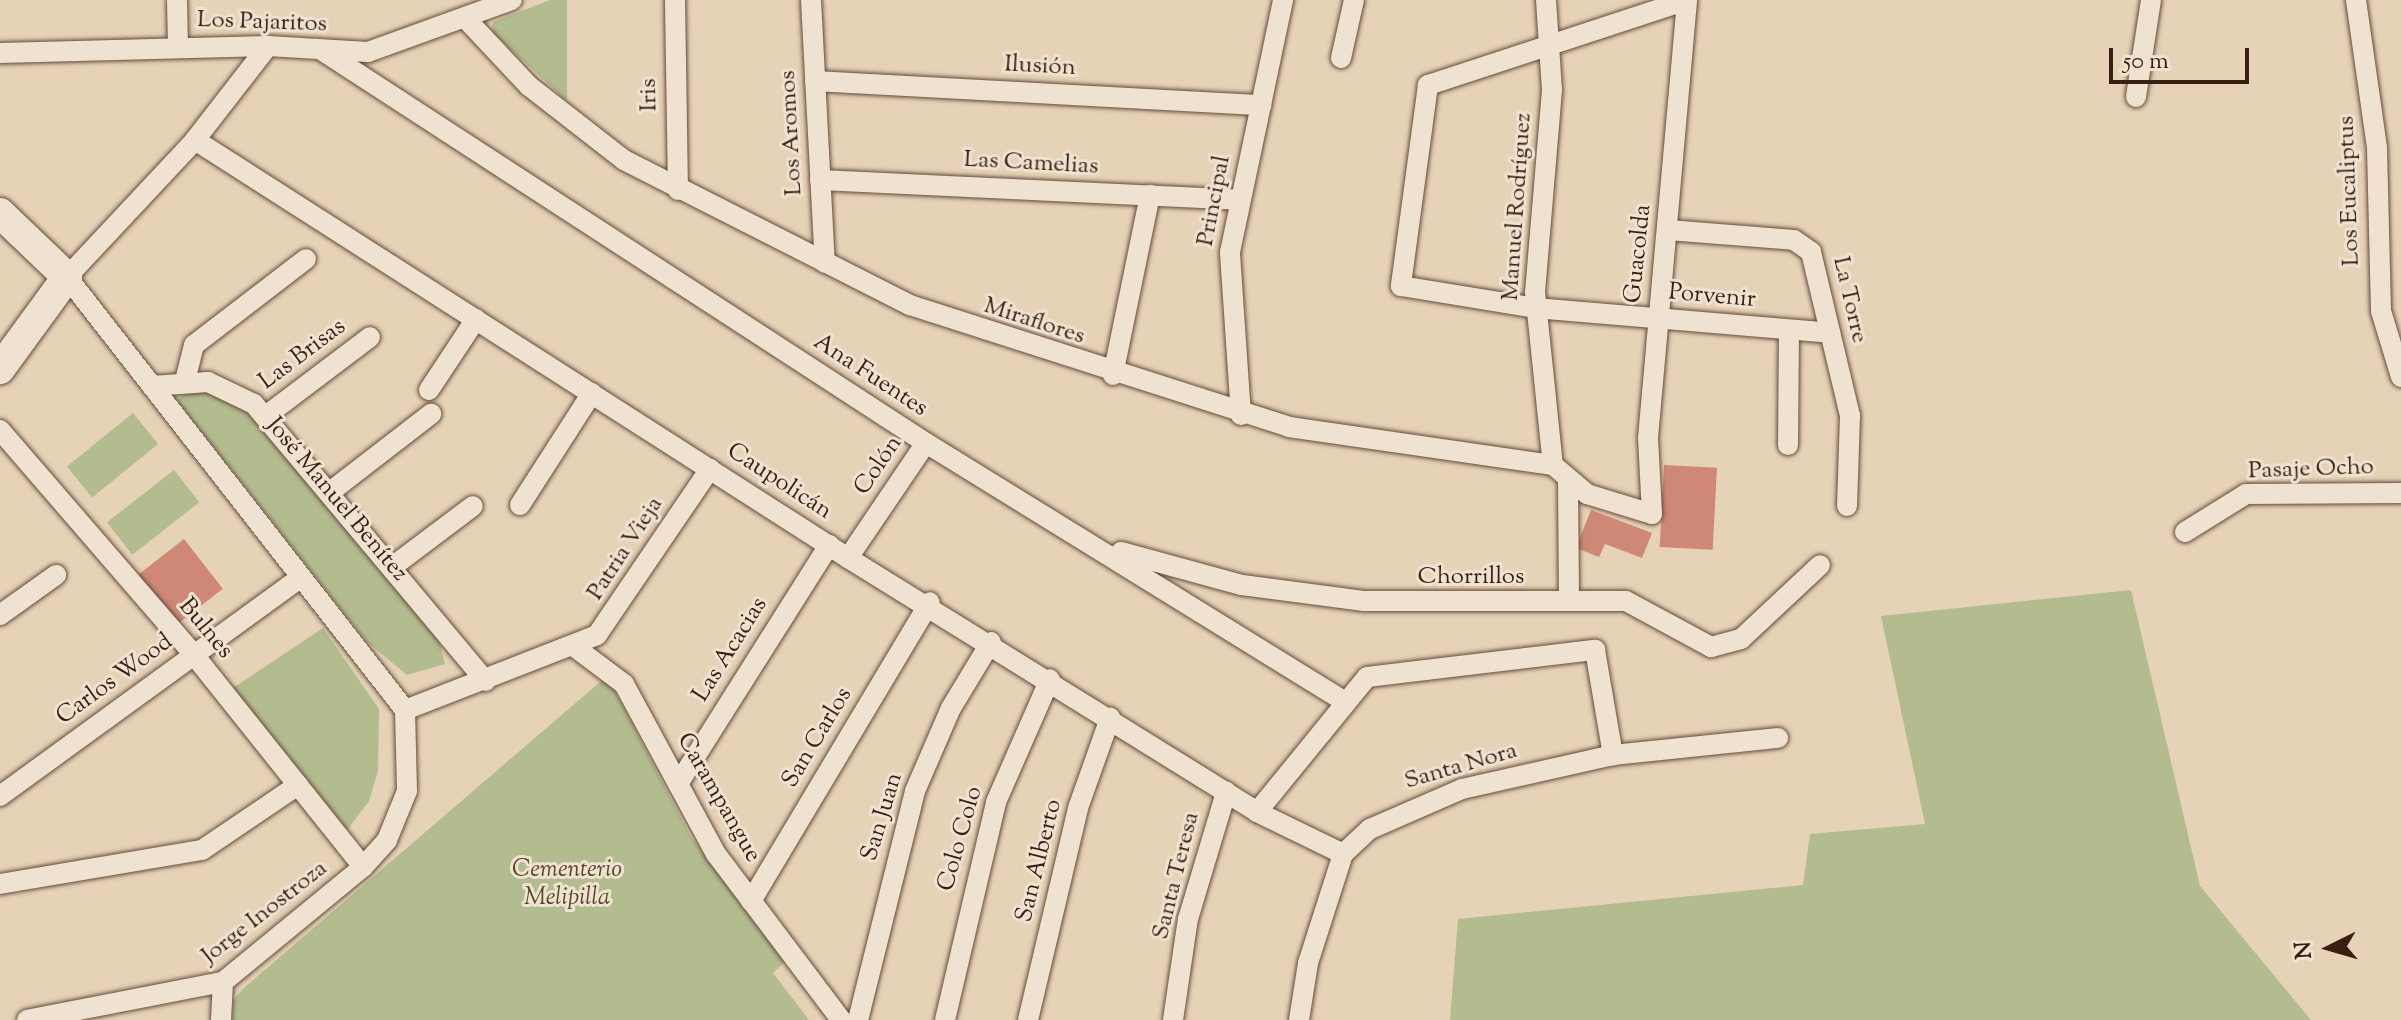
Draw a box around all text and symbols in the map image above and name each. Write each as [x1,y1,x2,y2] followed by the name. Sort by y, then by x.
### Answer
[197,6,327,40] street label: Los Pajaritos
[2113,32,2253,82] scale bar
[2123,45,2169,79] text: 50 m
[1003,51,1077,83] street label: Ilusión
[774,70,810,196] street label: Los Aromos
[635,78,665,112] street label: Iris
[1497,112,1539,302] street label: Manuel Rodríguez
[2333,115,2367,267] street label: Los Eucaliptus
[963,146,1099,182] street label: Las Camelias
[1192,153,1238,249] street label: Principal
[1619,203,1659,305] street label: Guacolda
[1825,254,1873,346] street label: La Torre
[1667,279,1757,315] street label: Porvenir
[980,292,1088,352] street label: Miraflores
[254,313,352,397] street label: Las Brisas
[807,328,933,424] street label: Ana Fuentes
[259,412,413,588] street label: José Manuel Benítez
[849,431,909,501] street label: Colón
[721,437,837,527] street label: Caupolicán
[2248,453,2374,487] street label: Pasaje Ocho
[582,492,670,606] street label: Patria Vieja
[1418,564,1524,592] street label: Chorrillos
[687,592,775,708] street label: Las Acacias
[171,593,239,665] street label: Bulnes
[51,628,179,732] street label: Carlos Wood
[777,682,859,794] street label: San Carlos
[669,728,767,868] street label: Carampangue
[1401,737,1521,797] street label: Santa Nora
[856,769,910,865] street label: San Juan
[932,783,990,895] street label: Colo Colo
[1011,797,1069,925] street label: San Alberto
[1147,809,1207,943] street label: Santa Teresa
[196,855,334,971] street label: Jorge Inostroza
[512,857,622,913] park label: Cementerio Melipilla
[2289,908,2369,988] north arrow
[2288,940,2322,960] text: N

